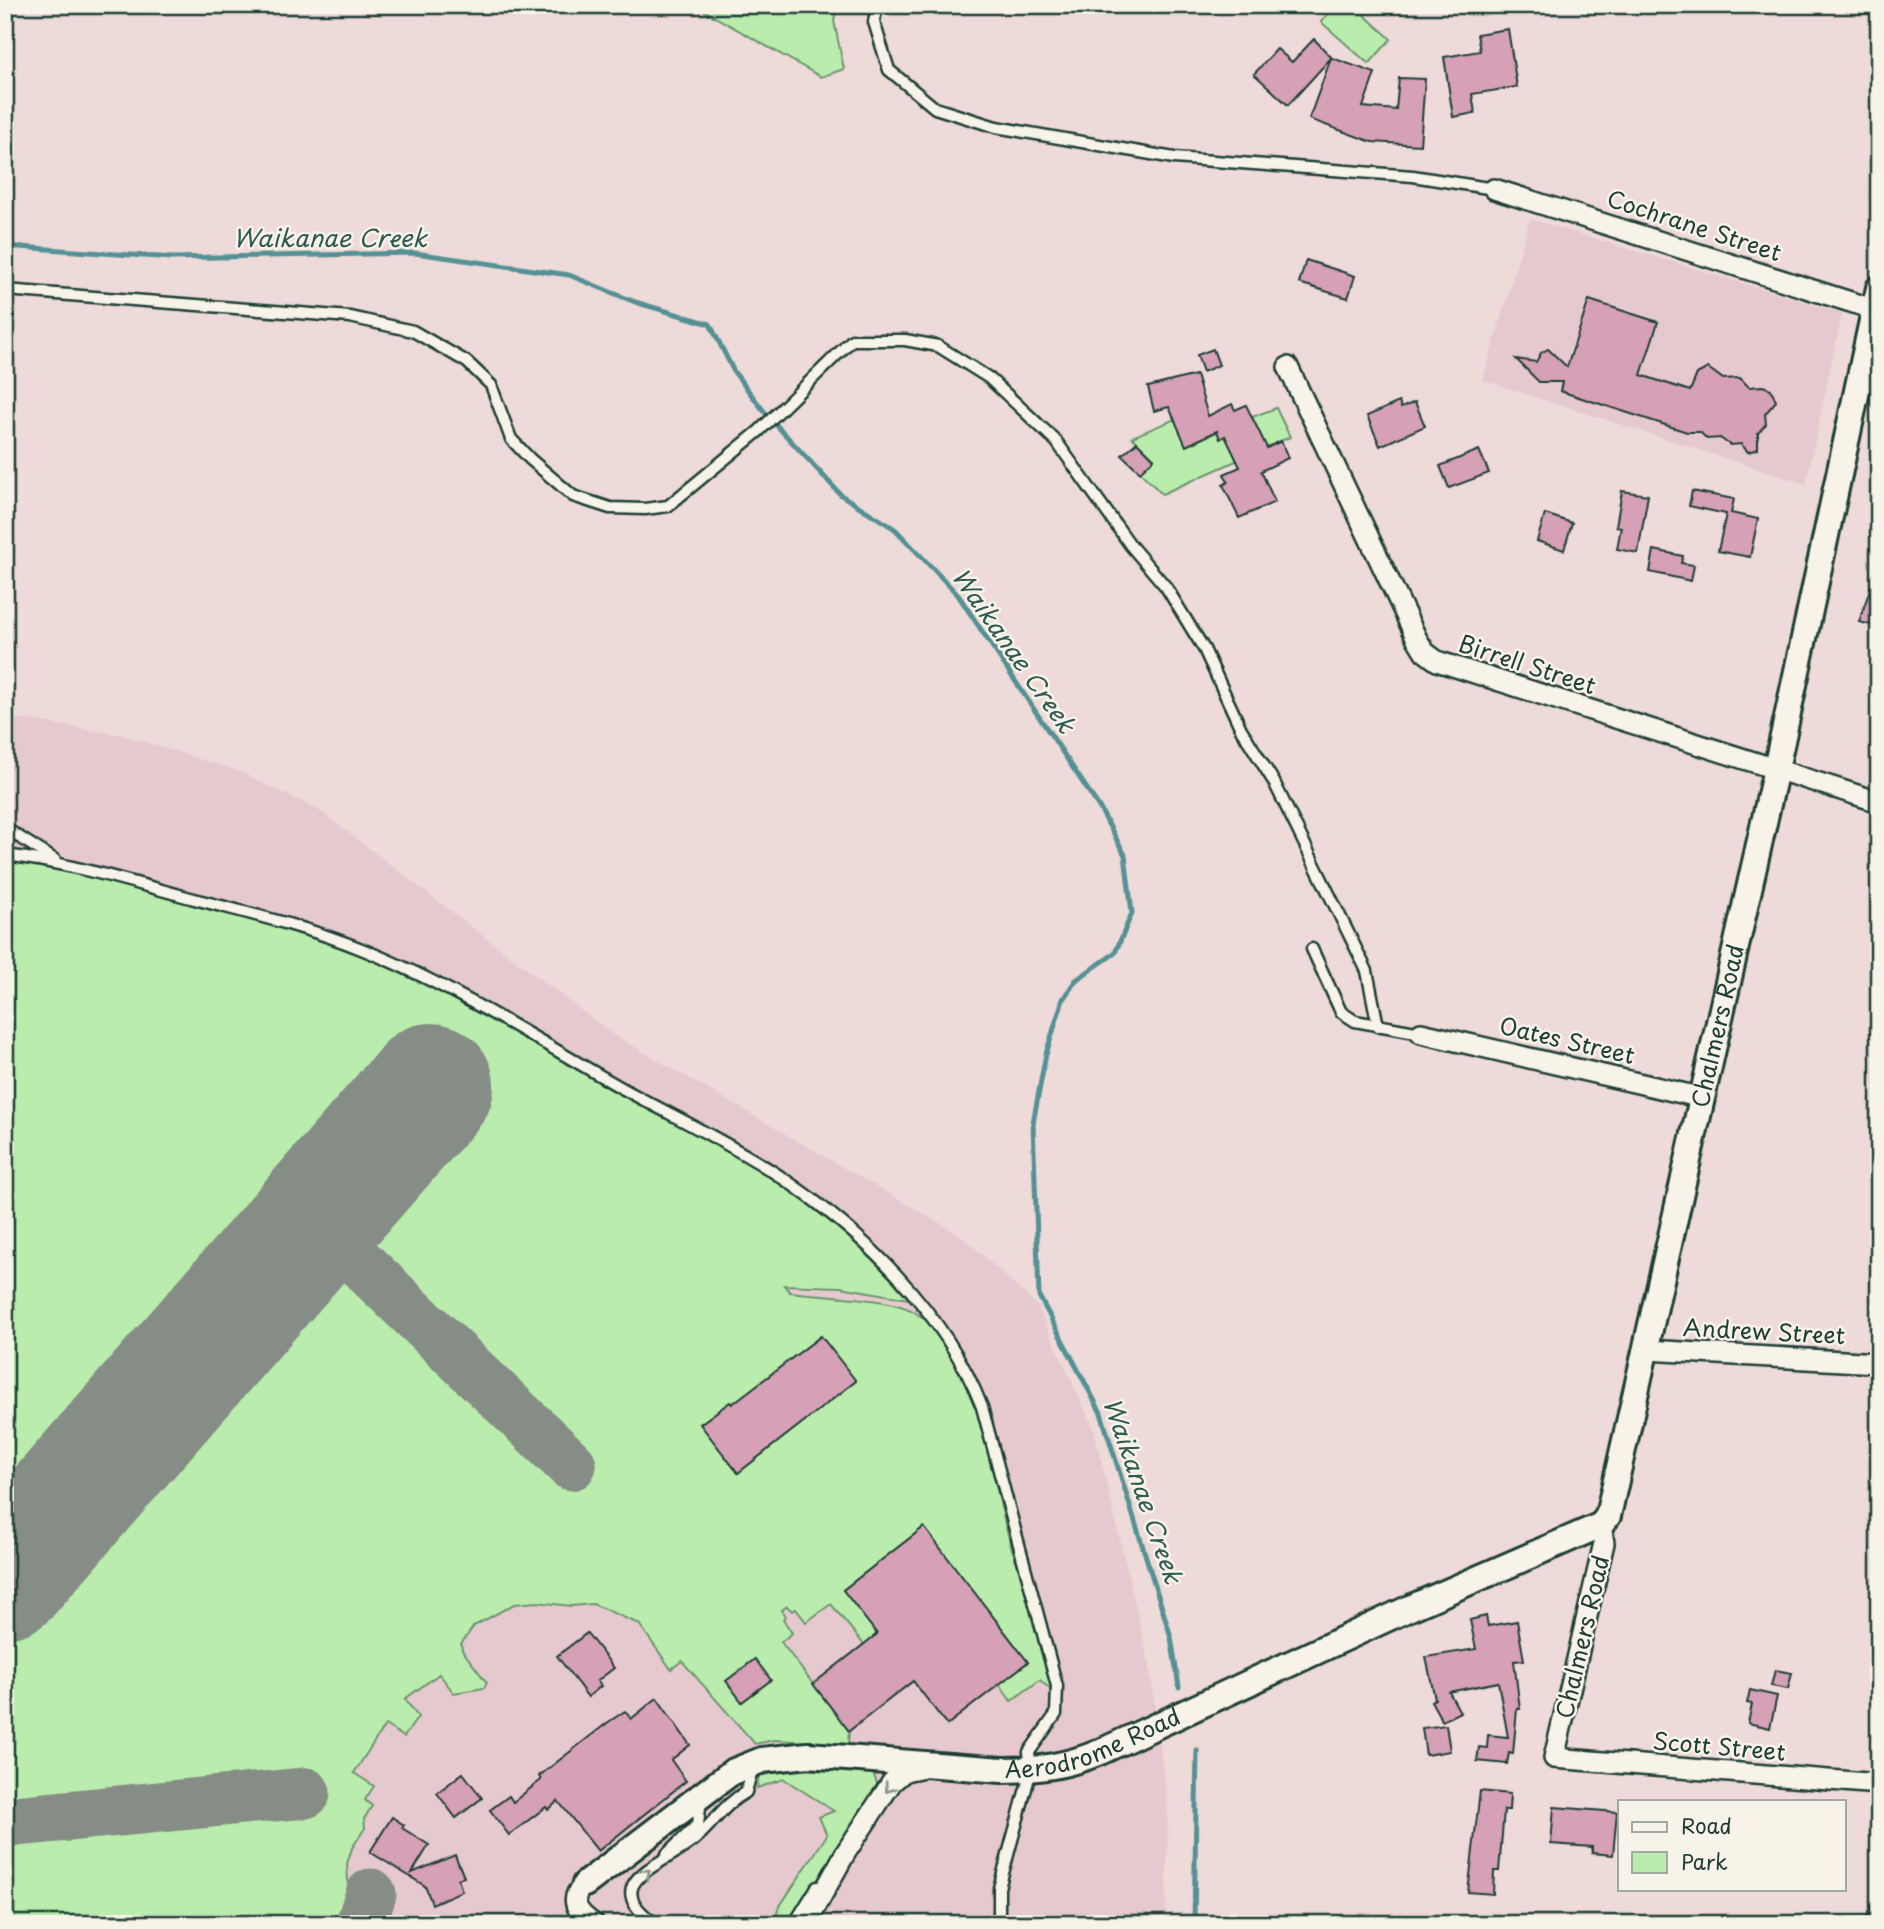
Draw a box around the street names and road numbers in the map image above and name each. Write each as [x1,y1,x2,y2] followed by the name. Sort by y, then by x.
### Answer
[1603,180,1786,269] street label: Cochrane Street
[1454,625,1601,702] street label: Birrell Street
[1681,941,1752,1111] street label: Chalmers Road
[1496,1007,1638,1072] street label: Oates Street
[1682,1309,1846,1352] street label: Andrew Street
[1546,1552,1617,1722] street label: Chalmers Road
[1004,1698,1186,1786] street label: Aerodrome Road
[1651,1722,1787,1769] street label: Scott Street

